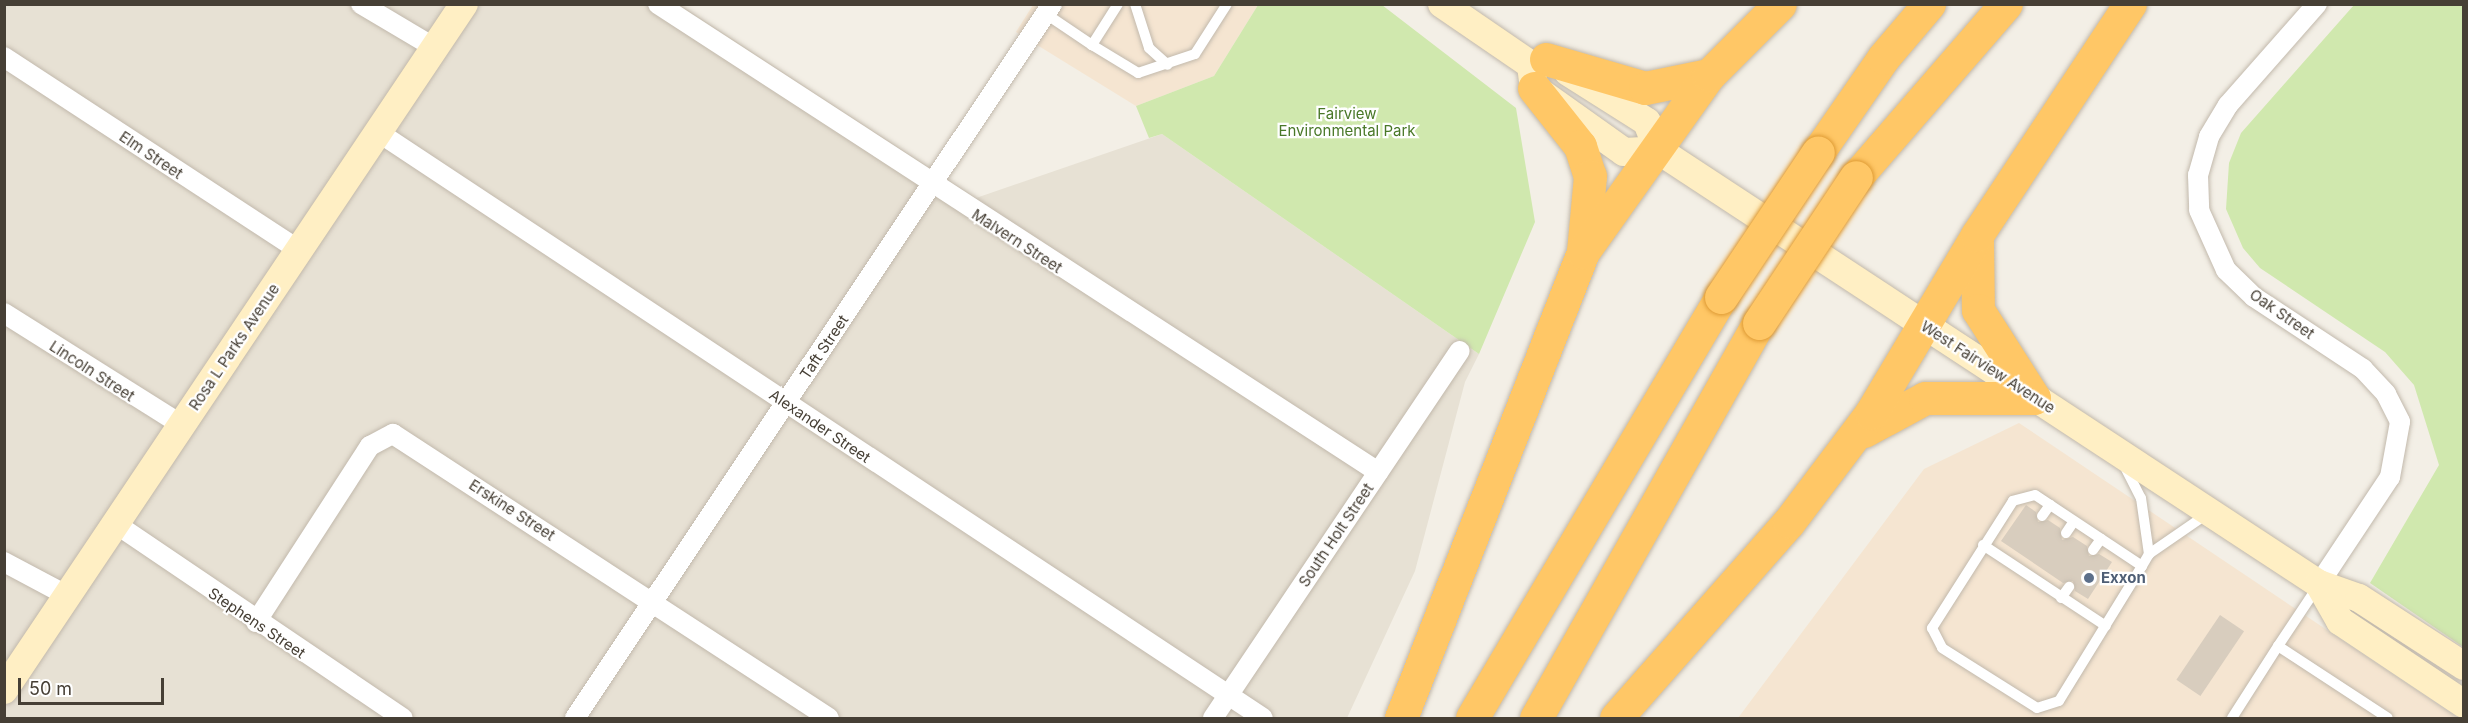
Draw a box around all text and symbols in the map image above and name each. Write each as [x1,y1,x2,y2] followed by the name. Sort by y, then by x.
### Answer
[1278,104,1416,139] park label: Fairview Environmental Park
[116,127,186,183] street label: Elm Street
[969,205,1065,277] street label: Malvern Street
[185,280,283,414] street label: Rosa L Parks Avenue
[2246,285,2318,343] street label: Oak Street
[796,312,852,382] street label: Taft Street
[1918,317,2058,417] street label: West Fairview Avenue
[46,337,138,405] street label: Lincoln Street
[766,386,874,466] street label: Alexander Street
[466,476,558,544] street label: Erskine Street
[1295,480,1377,590] street label: South Holt Street
[2101,569,2146,587] place label: Exxon
[2082,571,2096,585] marker: Exxon
[205,584,309,662] street label: Stephens Street
[21,666,166,704] scale bar
[29,678,72,699] text: 50 m

